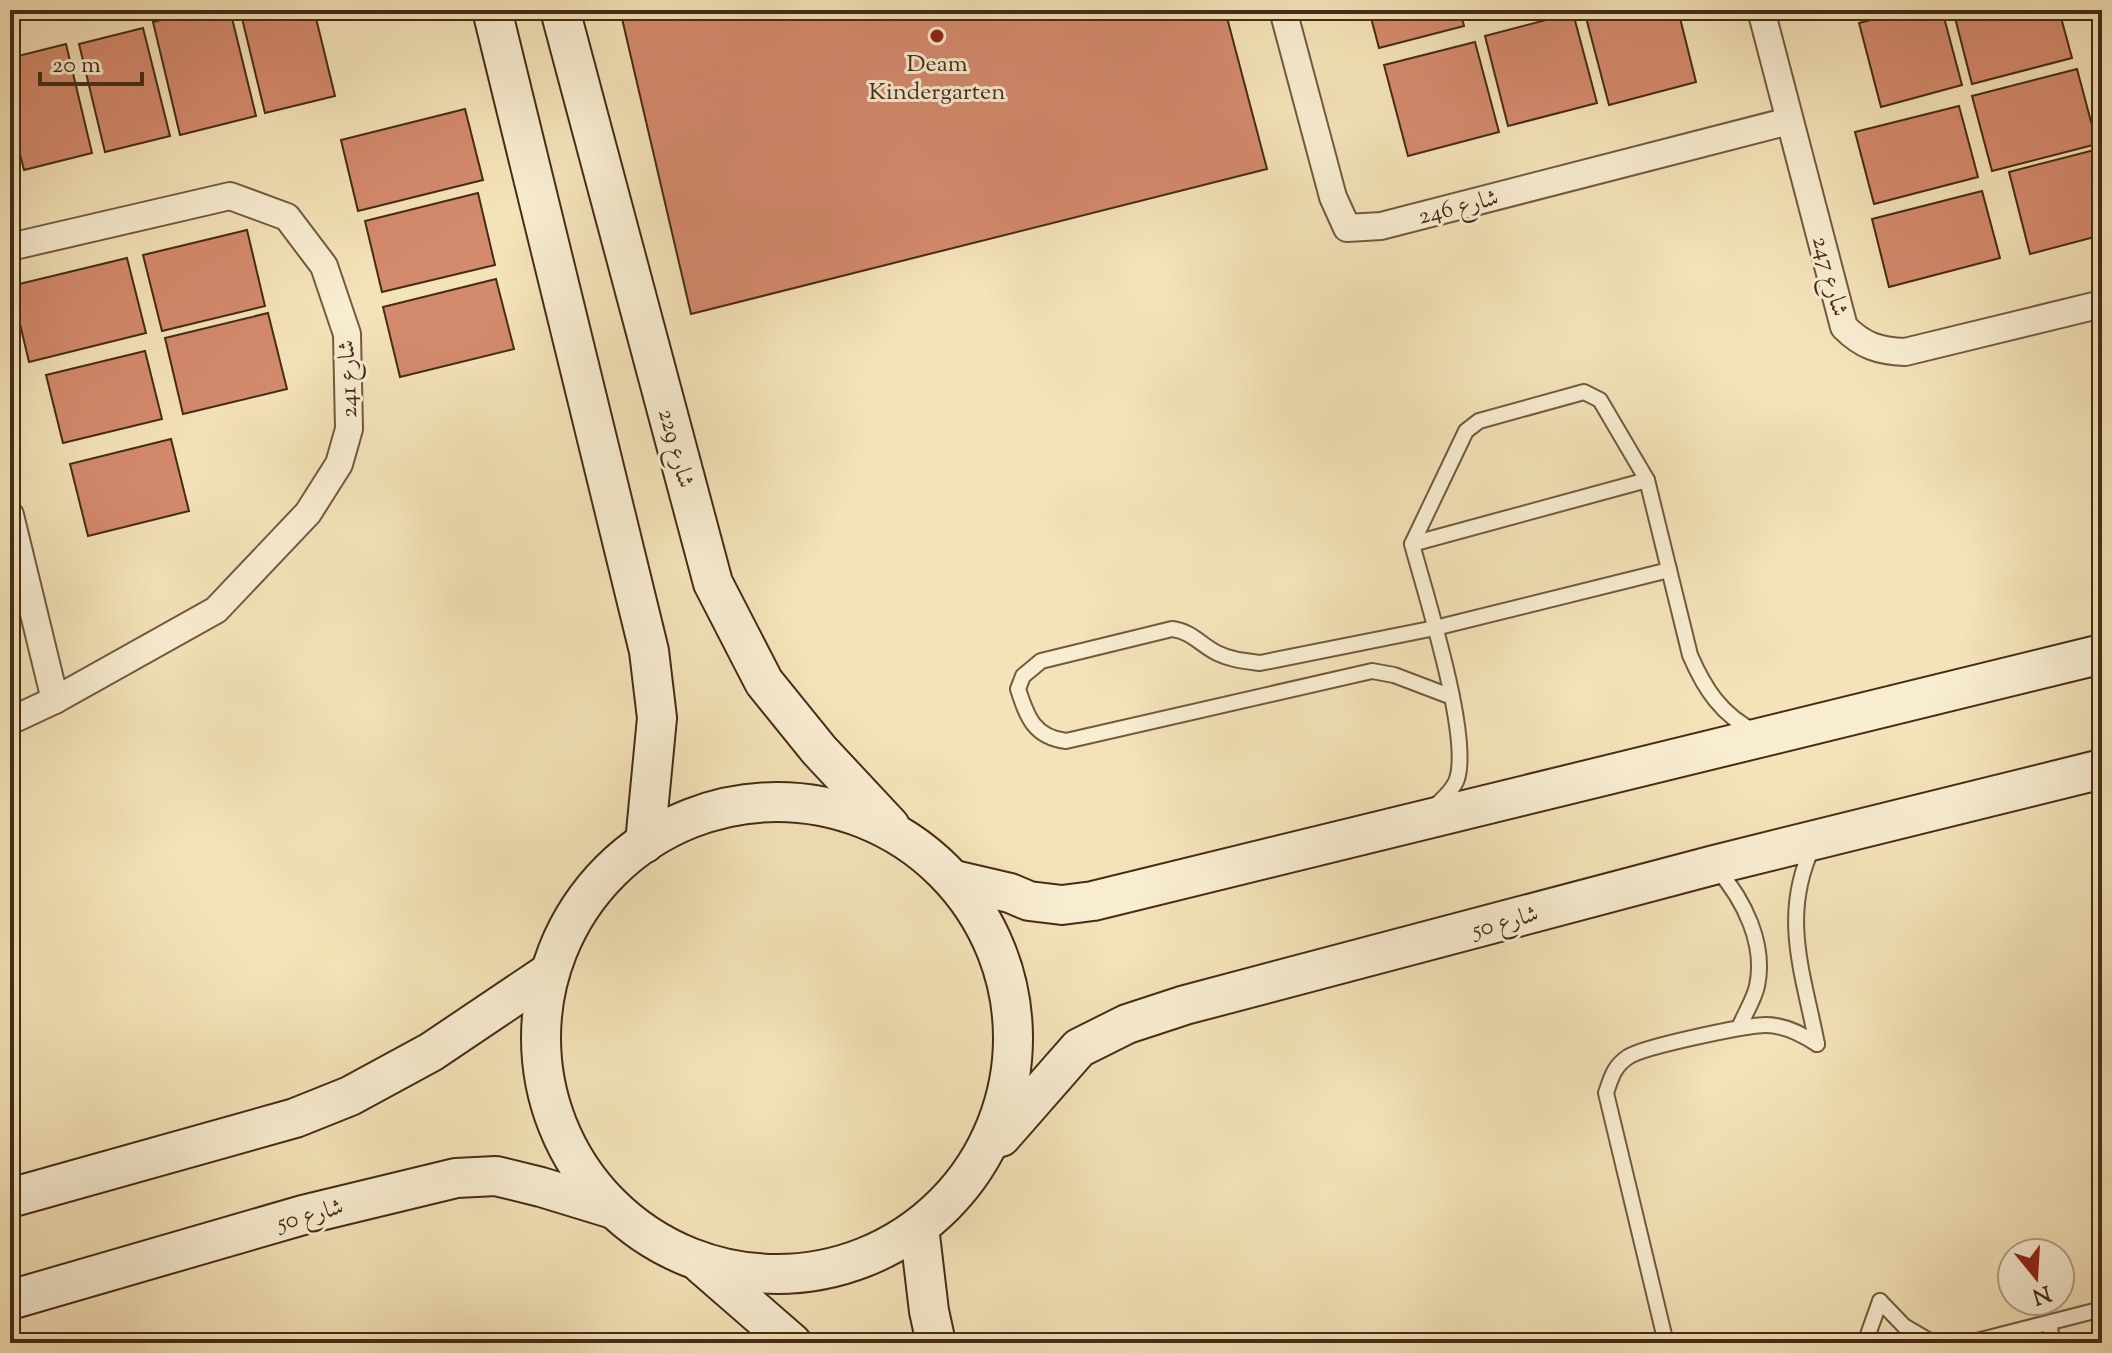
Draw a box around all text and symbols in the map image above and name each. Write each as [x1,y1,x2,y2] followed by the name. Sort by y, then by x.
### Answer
[928,27,946,45] marker: Deam Kindergarten
[40,36,142,86] scale bar
[869,48,1005,110] place label: Deam Kindergarten
[52,49,101,83] text: 20 m
[1415,182,1503,235] street label: شارع 246
[1801,232,1856,321] street label: شارع 247
[331,339,368,419] street label: شارع 241
[647,405,702,492] street label: شارع 229
[1466,898,1543,950] street label: شارع 50
[271,1191,348,1243] street label: شارع 50
[1996,1237,2076,1317] north arrow
[2028,1275,2055,1311] text: N

